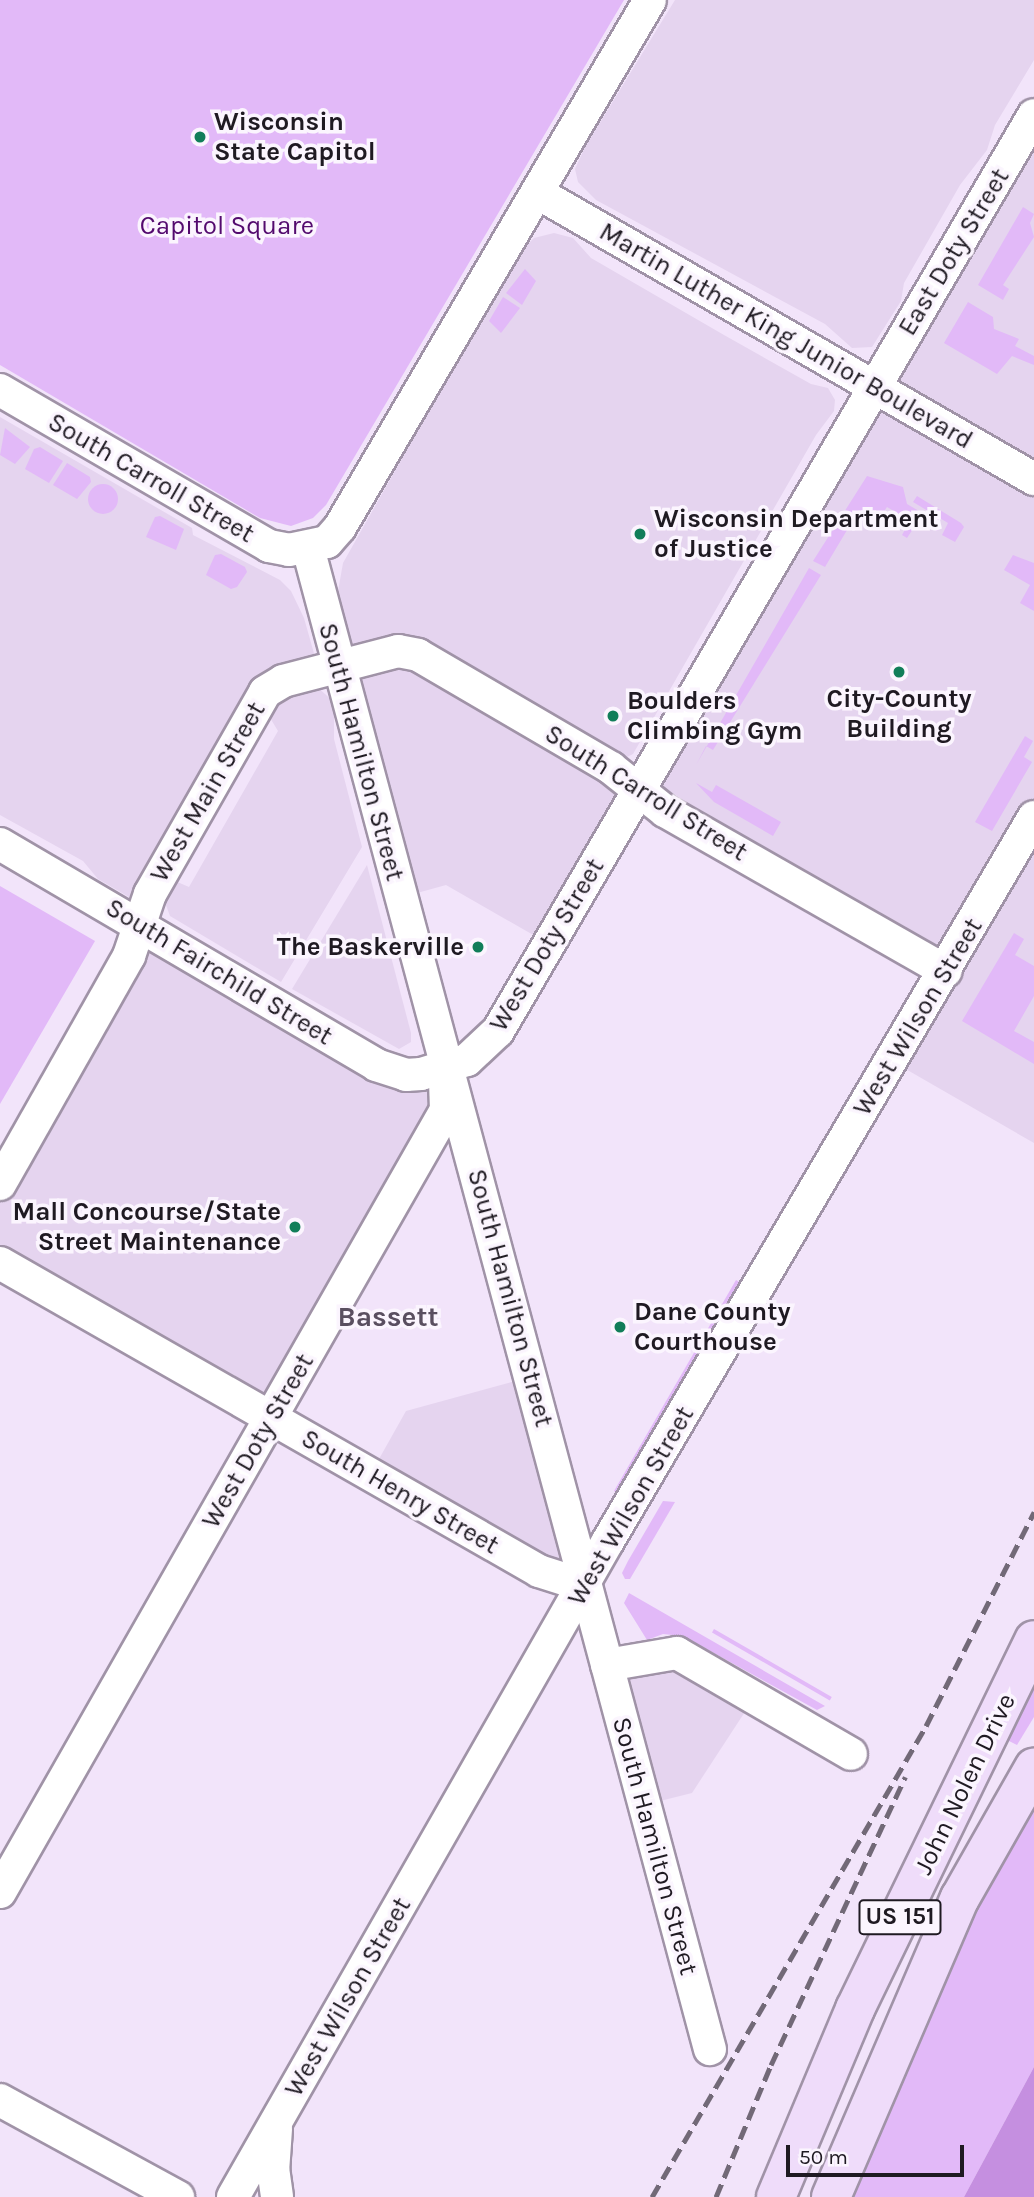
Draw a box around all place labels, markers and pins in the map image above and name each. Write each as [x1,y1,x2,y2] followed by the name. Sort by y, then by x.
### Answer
[214,106,376,168] place label: Wisconsin State Capitol
[192,129,208,145] marker: Wisconsin State Capitol
[654,503,939,564] place label: Wisconsin Department of Justice
[632,526,648,542] marker: Wisconsin Department of Justice
[891,664,907,680] marker: City-County Building
[826,683,972,744] place label: City-County Building
[627,685,802,746] place label: Boulders Climbing Gym
[605,708,621,724] marker: Boulders Climbing Gym
[277,931,464,963] place label: The Baskerville
[470,939,486,955] marker: The Baskerville
[12,1196,281,1258] place label: Mall Concourse/State Street Maintenance
[287,1219,303,1235] marker: Mall Concourse/State Street Maintenance
[634,1296,791,1358] place label: Dane County Courthouse
[612,1319,628,1335] marker: Dane County Courthouse

